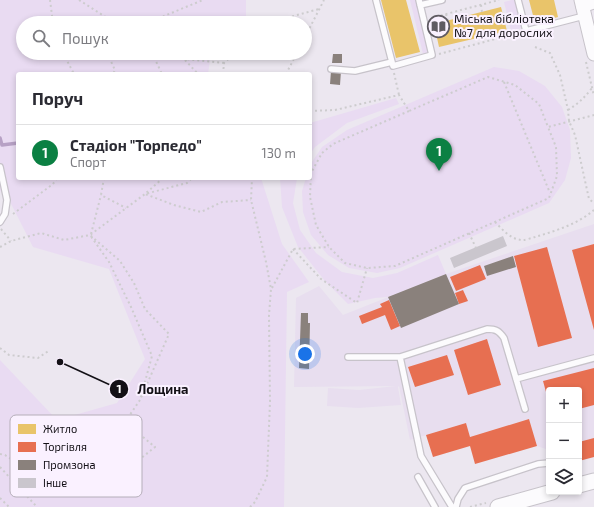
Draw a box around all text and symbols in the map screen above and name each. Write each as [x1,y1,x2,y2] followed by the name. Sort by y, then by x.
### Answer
[454,11,554,39] place label: Міська бібліотека №7 для дорослих
[426,13,452,39] library icon: Міська бібліотека №7 для дорослих
[16,16,312,60] search box
[30,27,52,49] icon: search
[62,29,109,47] text: Пошук
[32,88,83,108] text: Поруч
[70,136,202,154] text: Стадіон "Торпедо"
[426,138,452,171] pin: 1
[42,145,48,161] text: 1
[261,145,296,161] text: 130 m
[70,154,106,170] text: Спорт
[295,344,315,364] your location
[109,377,196,402] callout: Лощина
[116,381,122,395] text: 1
[137,381,189,397] text: Лощина
[546,387,582,495] map controls
[546,387,582,423] button: +
[10,415,142,497] legend
[43,422,77,435] text: Житло
[546,423,582,459] button: −
[43,440,87,453] text: Торгівля
[43,458,95,471] text: Промзона
[546,459,582,495] button: layers
[43,476,67,489] text: Інше

